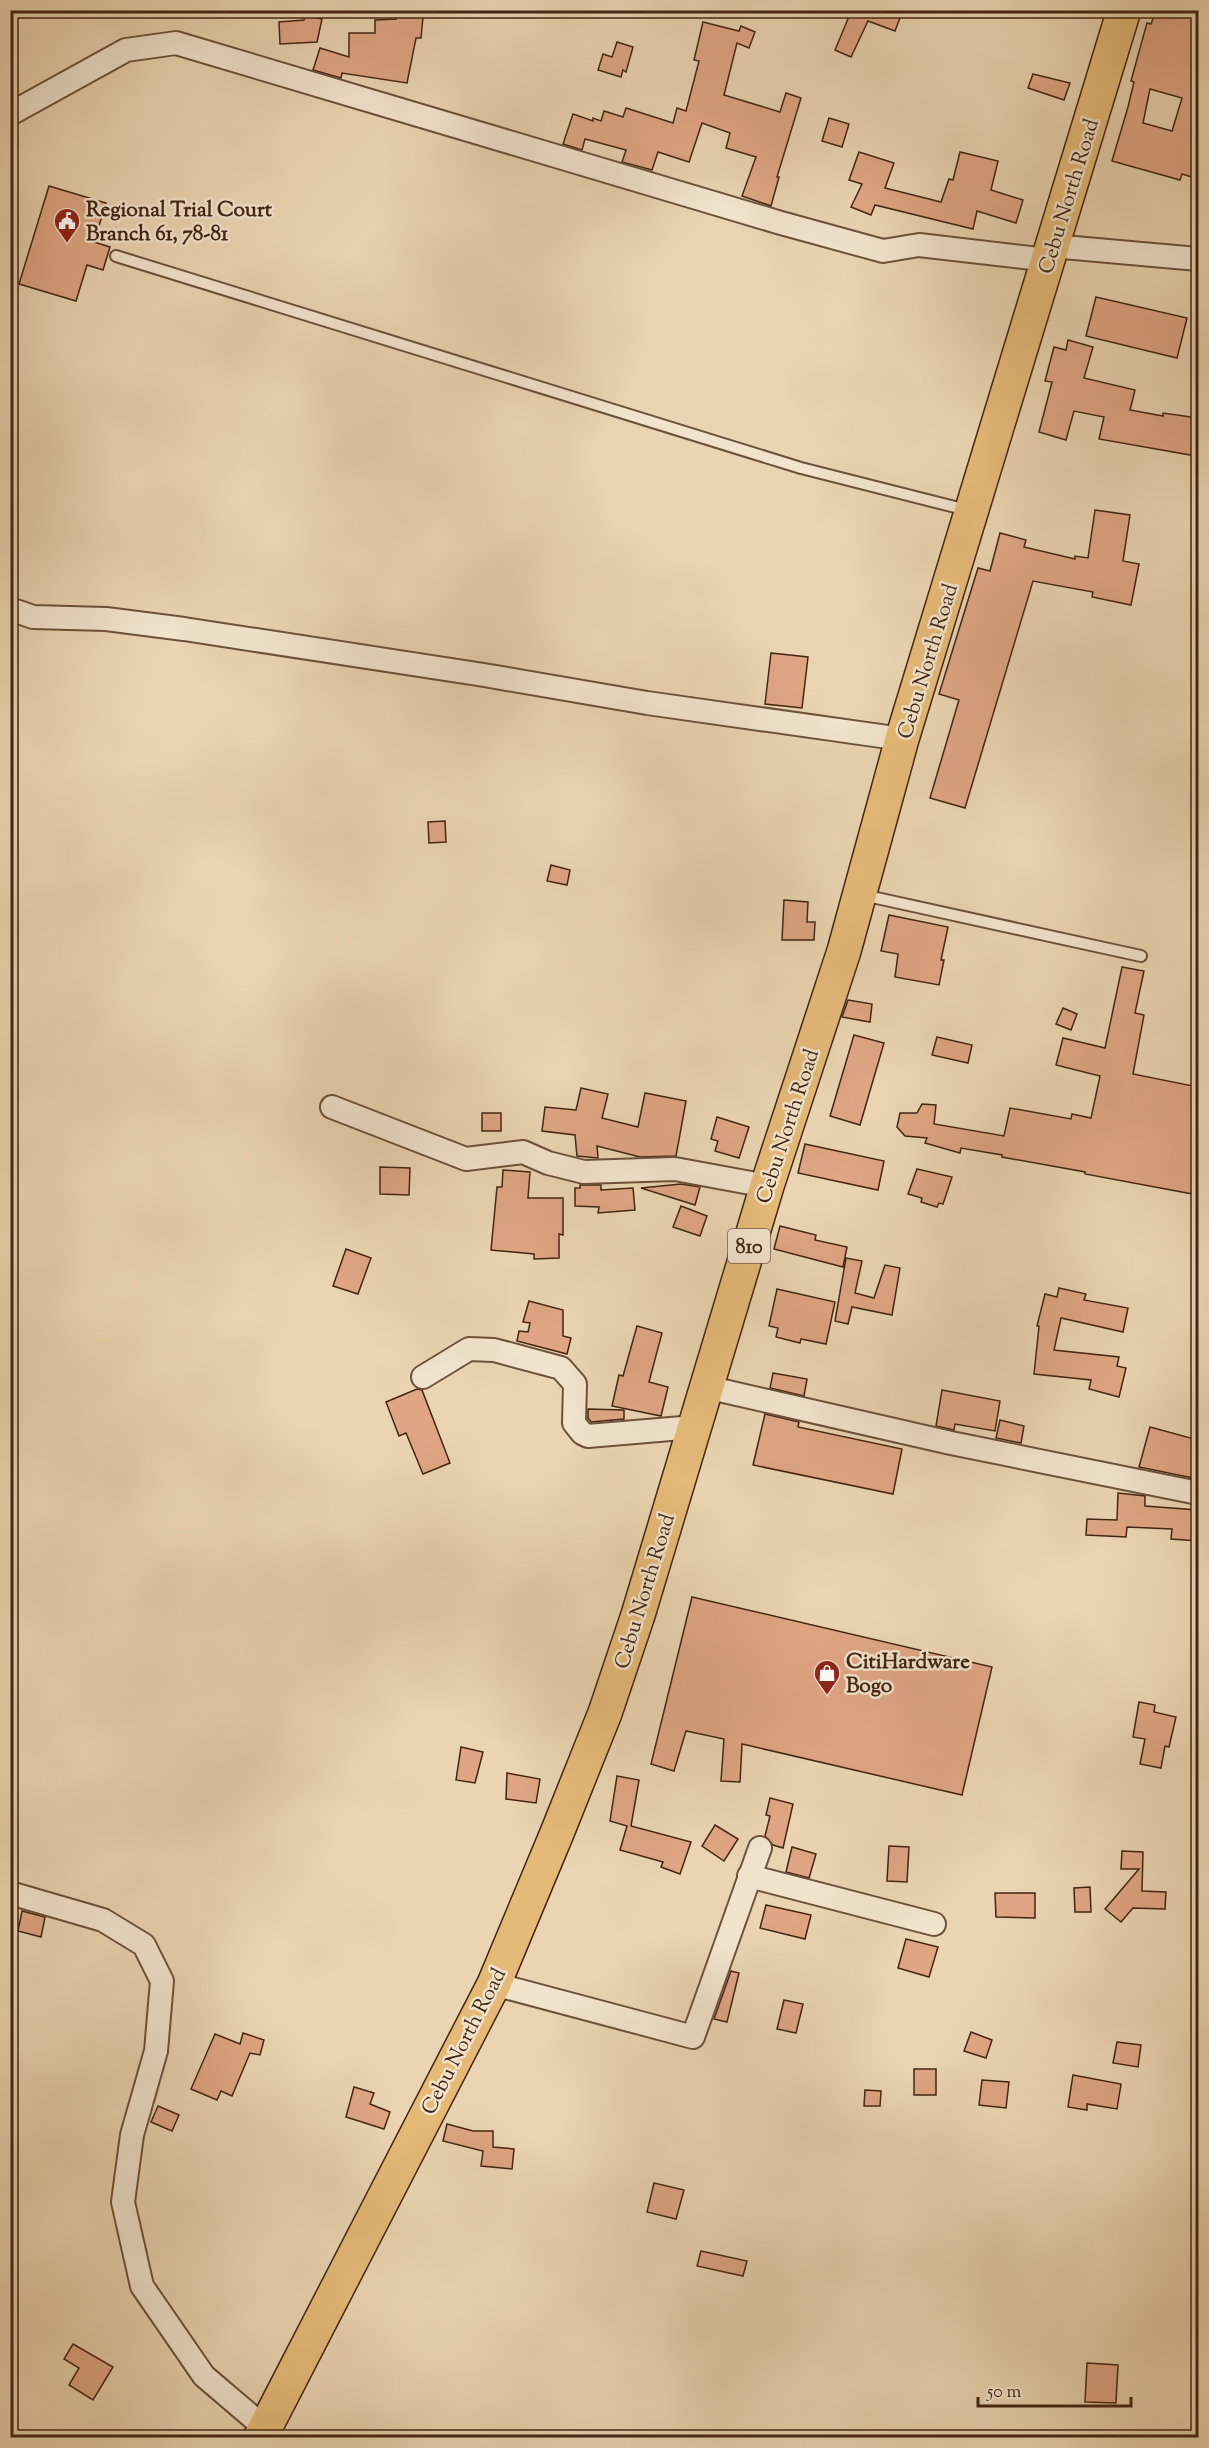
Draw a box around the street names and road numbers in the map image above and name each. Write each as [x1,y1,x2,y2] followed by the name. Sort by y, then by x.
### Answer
[1032,115,1108,278] street label: Cebu North Road
[891,580,967,743] street label: Cebu North Road
[750,1045,828,1208] street label: Cebu North Road
[728,1229,770,1263] road number: 810
[608,1510,684,1673] street label: Cebu North Road
[415,1963,515,2120] street label: Cebu North Road

